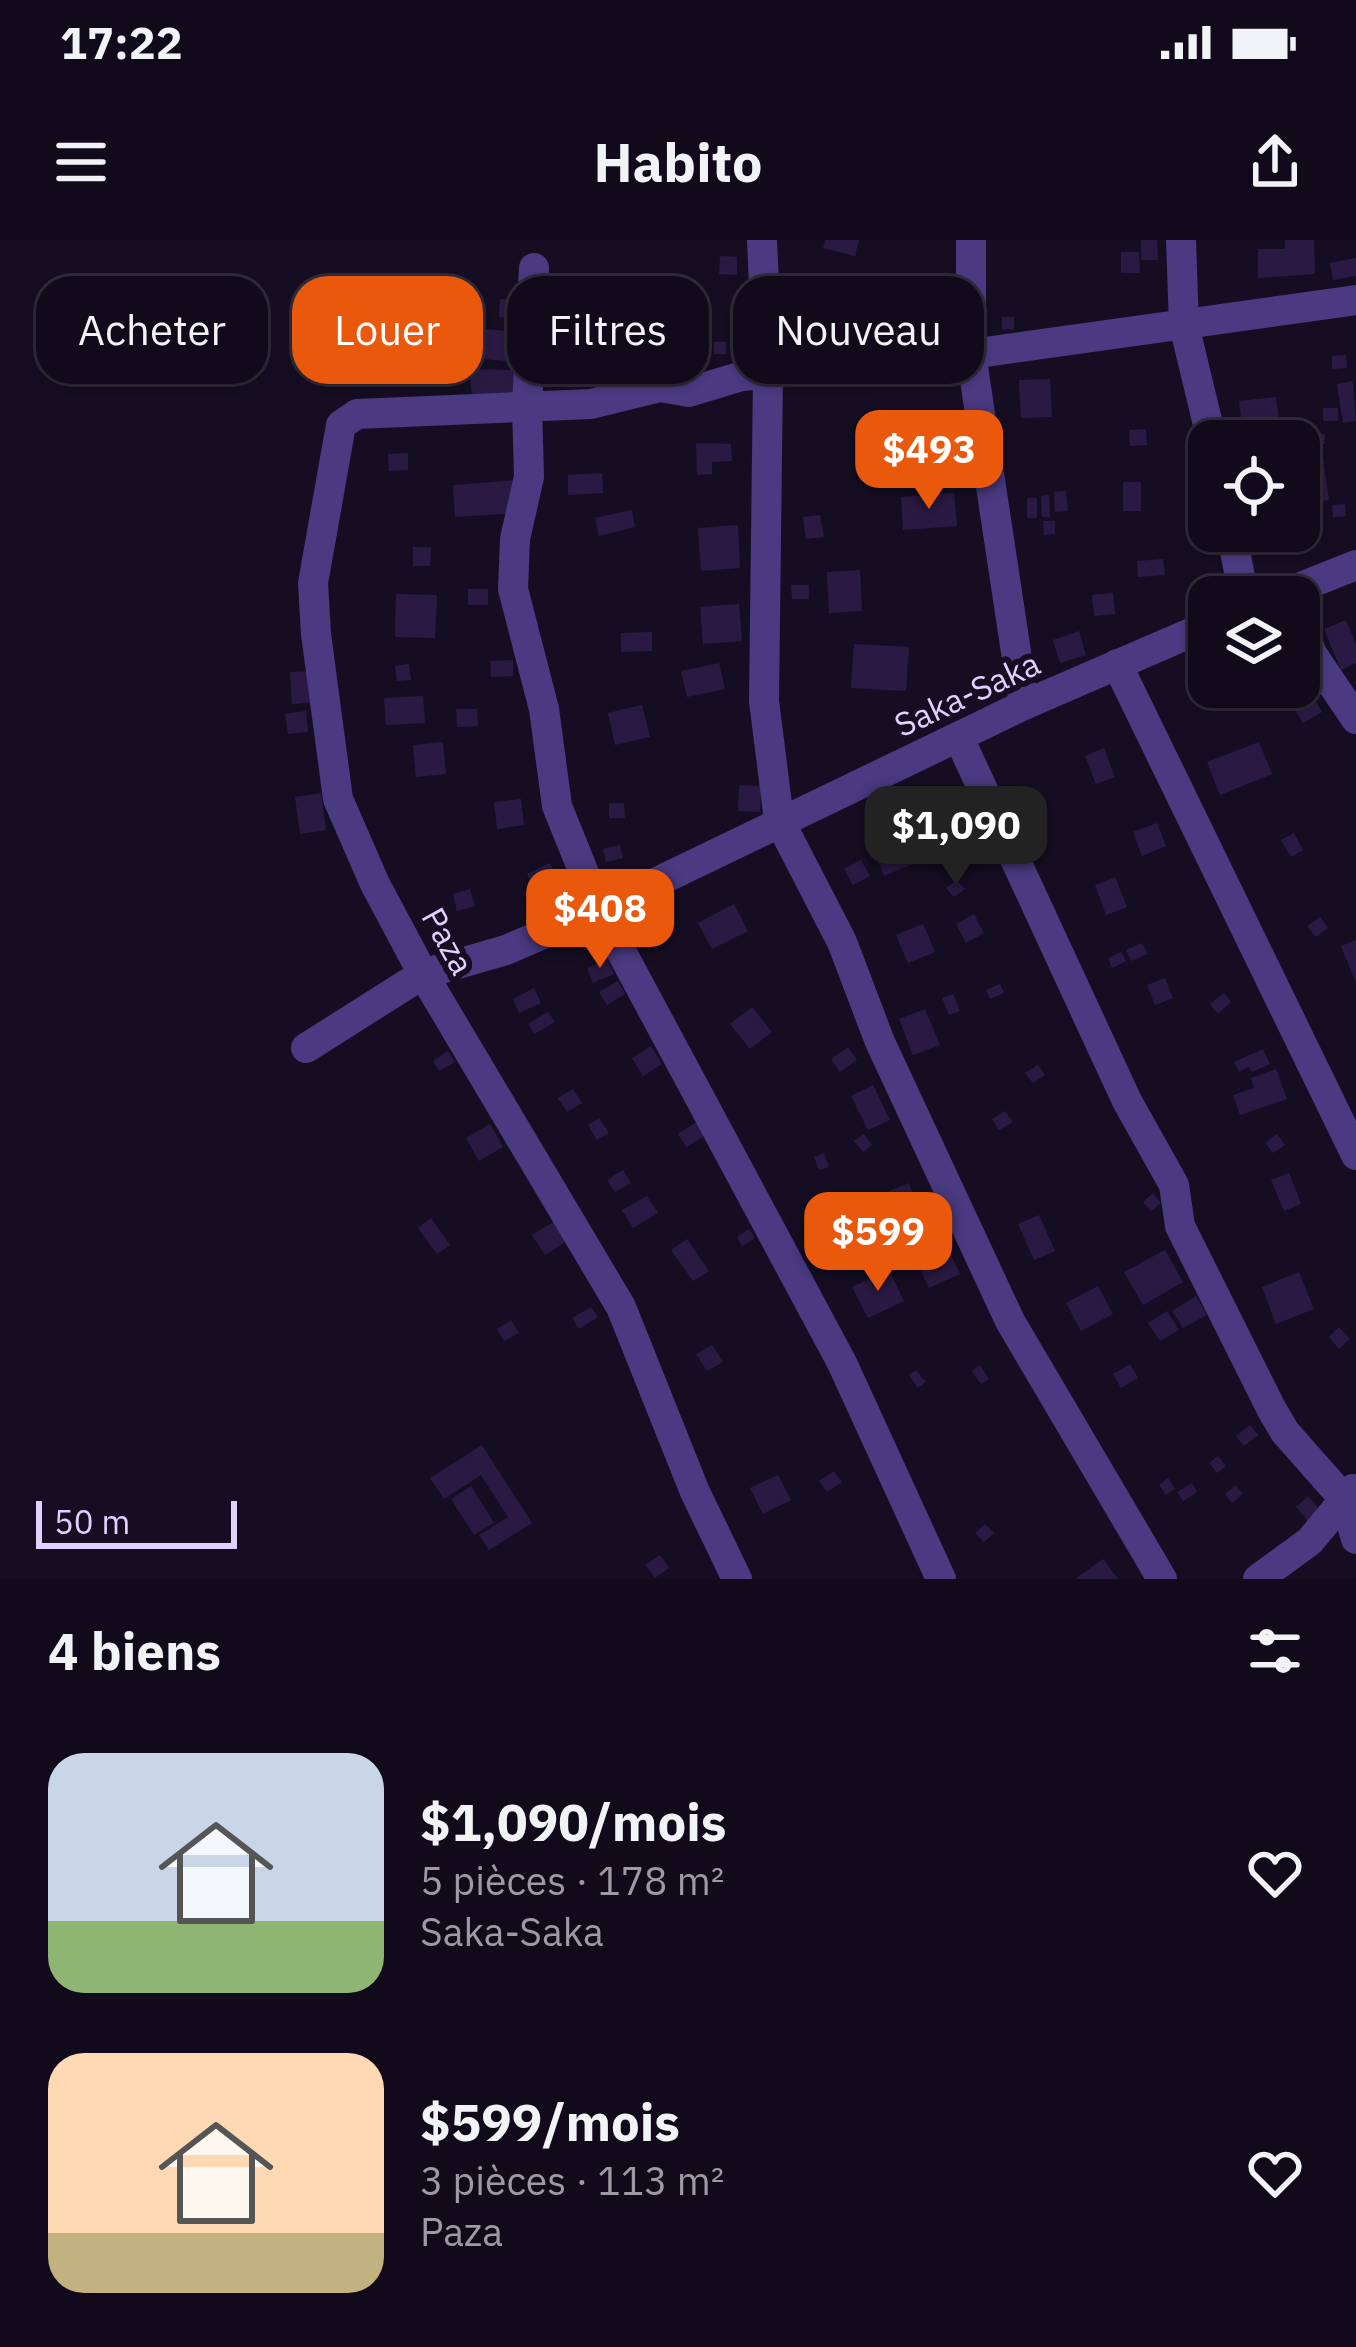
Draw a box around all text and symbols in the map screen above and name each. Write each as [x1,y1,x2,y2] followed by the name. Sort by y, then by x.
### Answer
[60,13,183,71] text: 17:22
[593,127,763,197] text: Habito
[48,129,114,195] icon: menu
[1242,129,1308,195] icon: share
[36,276,268,384] chip: Acheter
[292,276,483,384] chip: Louer
[507,276,709,384] chip: Filtres
[733,276,984,384] chip: Nouveau
[858,410,1000,512] pin: $493
[1188,420,1320,708] map controls
[1188,420,1320,552] button: locate
[882,423,976,474] text: $493
[1188,576,1320,708] button: layers
[887,641,1046,746] street label: Saka-Saka
[858,786,1054,888] pin: $1,090
[891,799,1021,850] text: $1,090
[529,869,671,971] pin: $408
[553,882,647,933] text: $408
[413,900,484,982] street label: Paza
[807,1192,949,1294] pin: $599
[831,1205,925,1256] text: $599
[36,1495,237,1548] scale bar
[54,1500,130,1543] text: 50 m
[48,1618,221,1684] text: 4 biens
[1242,1618,1308,1684] icon: filters
[420,1789,726,1855] text: $1,090/mois
[144,1801,288,1945] icon: home
[1242,1840,1308,1906] icon: heart
[420,1855,724,1906] text: 5 pièces · 178 m²
[420,1906,604,1957] text: Saka-Saka
[420,2089,680,2155] text: $599/mois
[144,2101,288,2245] icon: home
[1242,2140,1308,2206] icon: heart
[420,2155,724,2206] text: 3 pièces · 113 m²
[420,2206,503,2257] text: Paza

